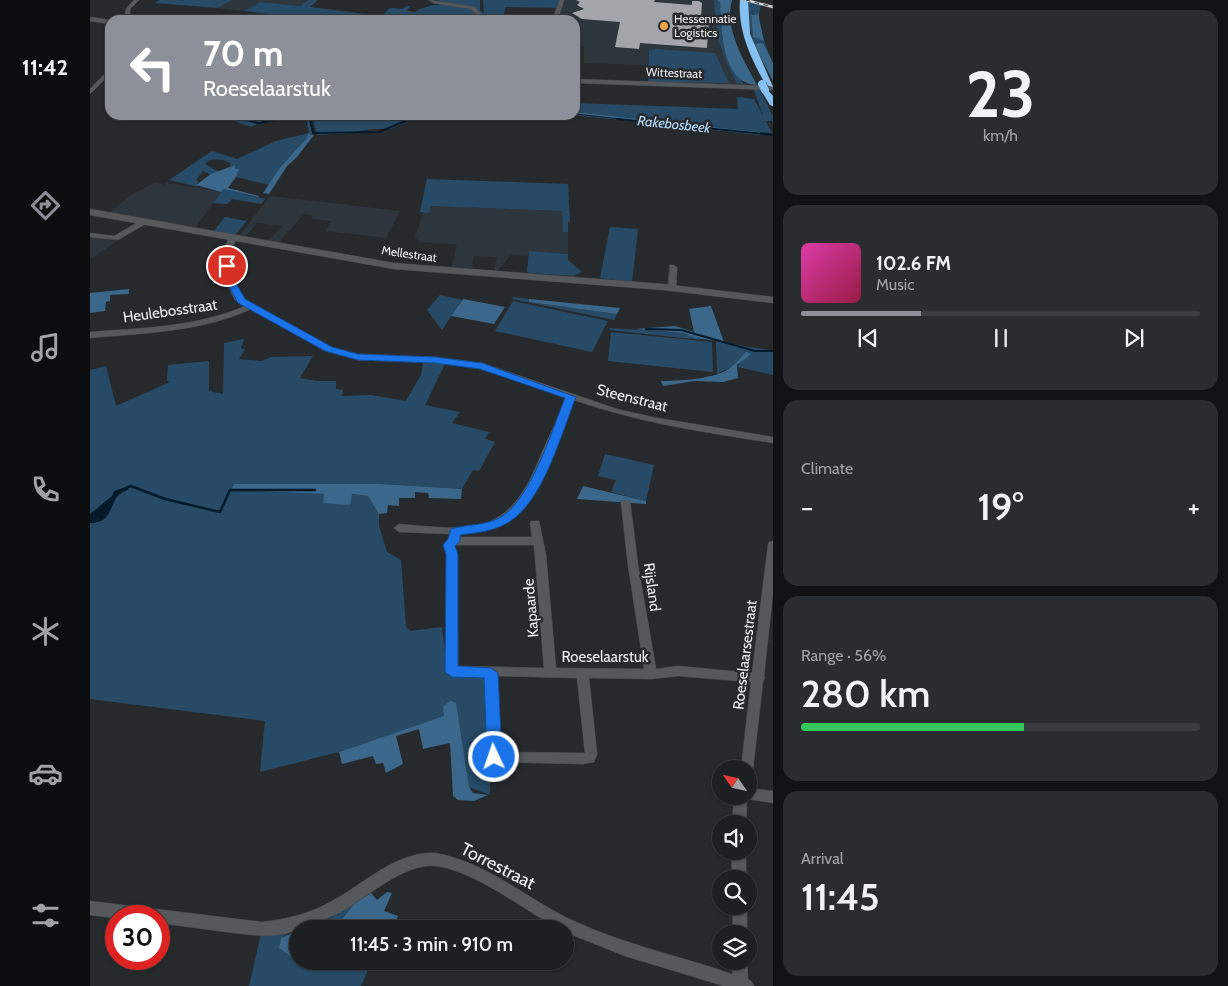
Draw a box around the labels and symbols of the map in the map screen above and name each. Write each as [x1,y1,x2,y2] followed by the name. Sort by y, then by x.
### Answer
[674,11,736,40] place label: Hessennatie Logistics
[658,20,670,32] marker: Hessennatie Logistics
[646,64,702,81] street label: Wittestraat
[636,111,713,137] water label: Rakebosbeek
[380,242,438,265] street label: Mellestraat
[206,245,248,287] pin
[122,295,218,327] street label: Heulebosstraat
[595,380,669,416] street label: Steenstraat
[640,562,664,612] street label: Rijsland
[519,578,543,638] street label: Kapaarde
[729,599,761,711] street label: Roeselaarsestraat
[561,648,649,666] street label: Roeselaarstuk
[467,730,519,782] position arrow
[712,760,758,805] north arrow
[457,838,539,894] street label: Torrestraat
[105,905,170,970] speed limit sign: 30

